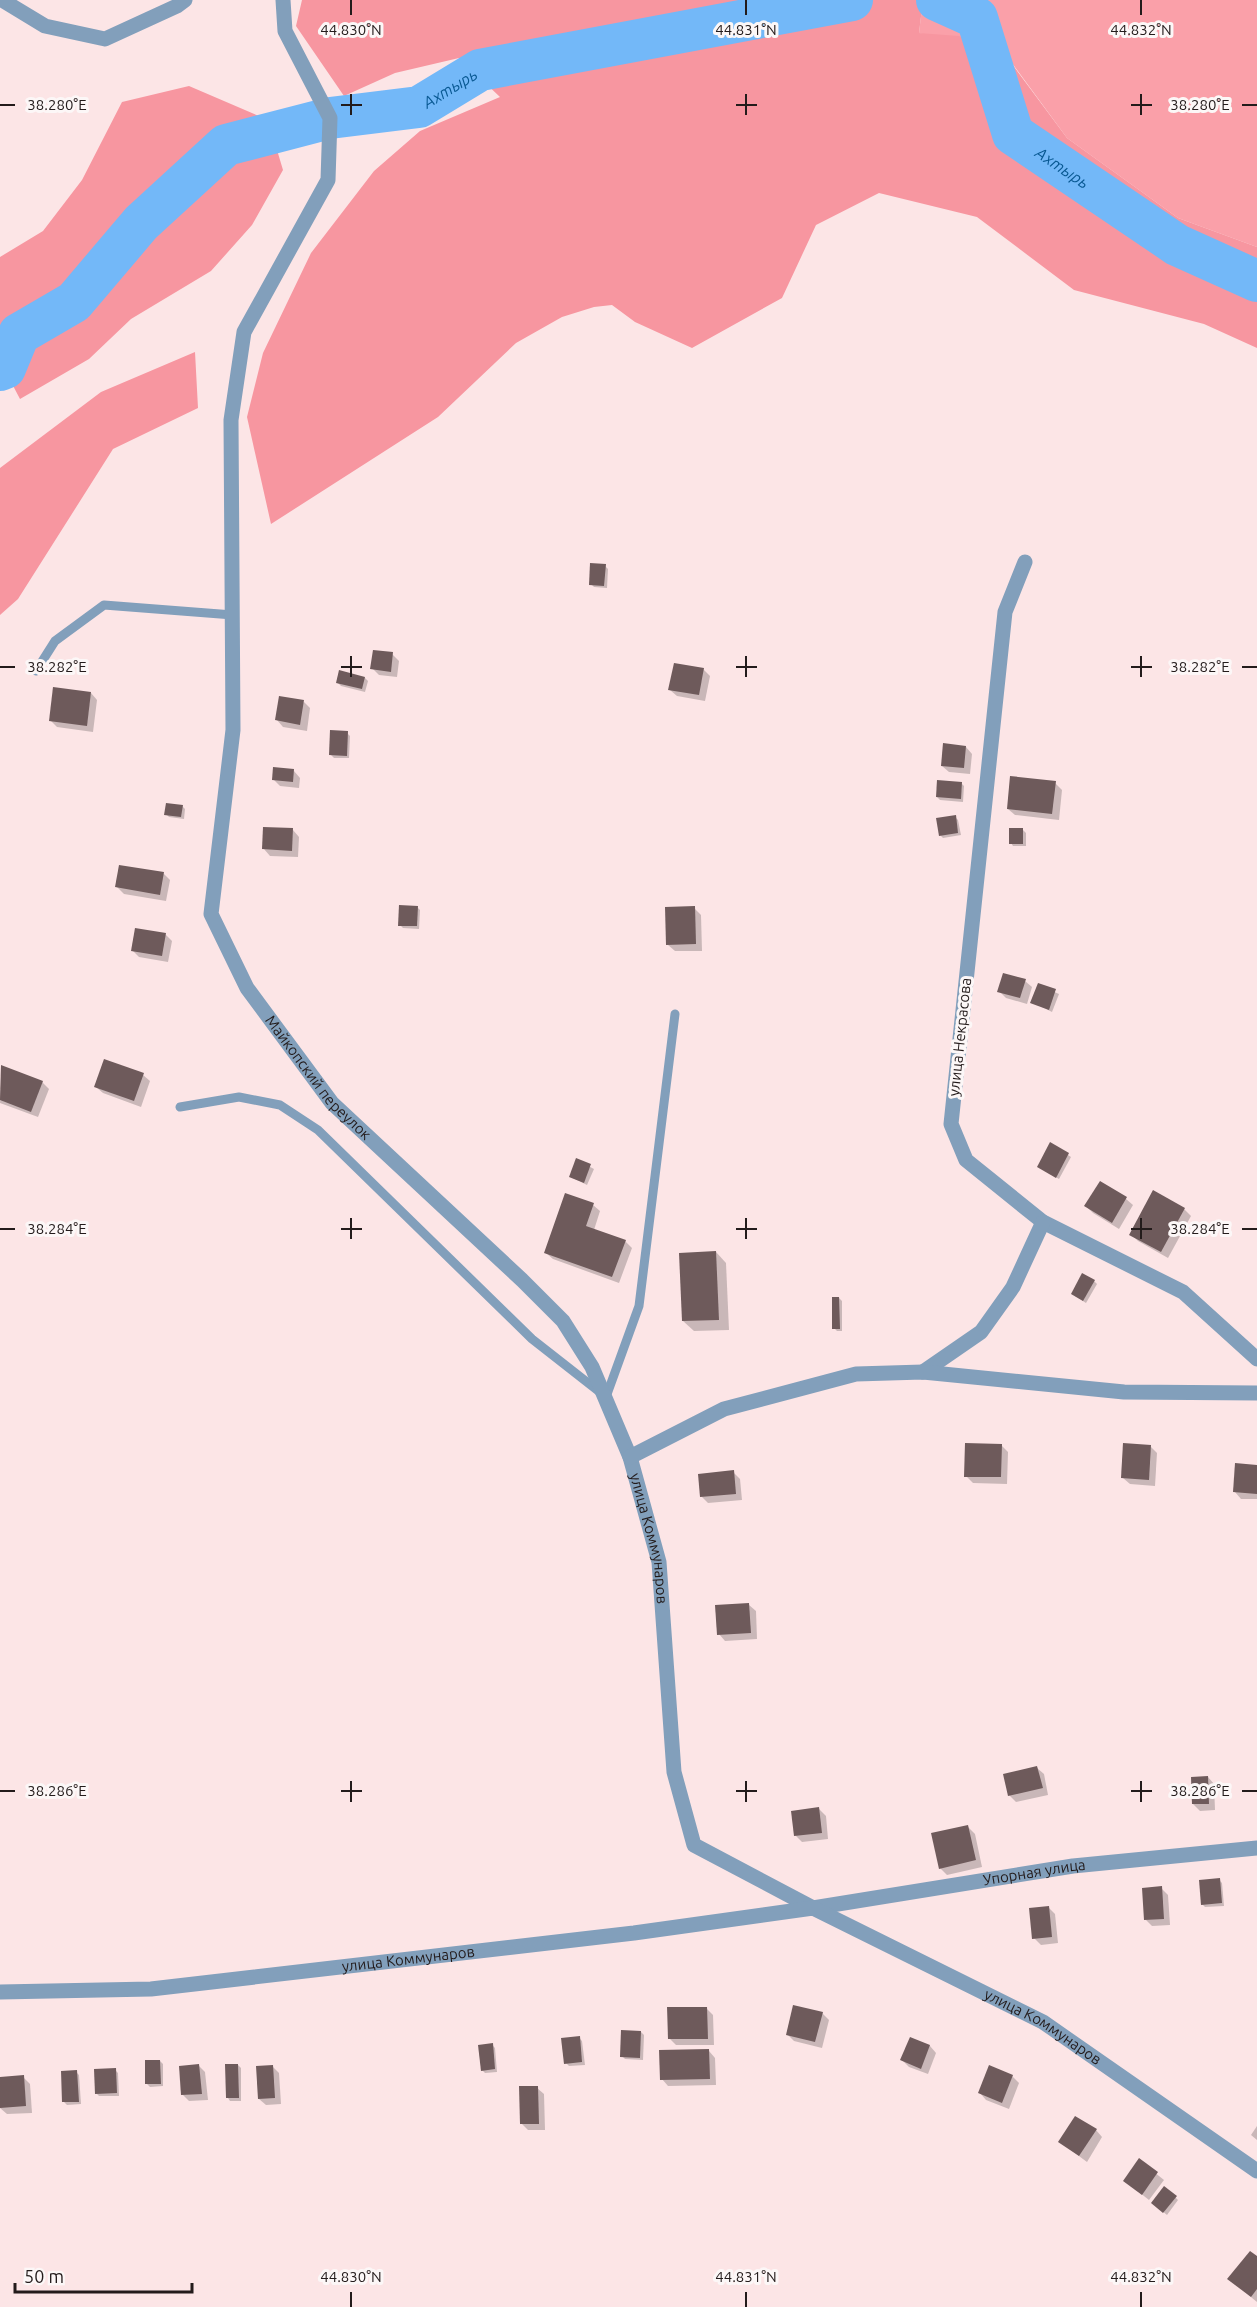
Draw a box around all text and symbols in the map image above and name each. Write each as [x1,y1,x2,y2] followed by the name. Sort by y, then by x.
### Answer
[320,21,382,38] text: 44.830°N
[715,21,777,38] text: 44.831°N
[1110,21,1172,38] text: 44.832°N
[419,65,480,112] water label: Ахтырь
[27,96,87,113] text: 38.280°E
[1170,96,1230,113] text: 38.280°E
[1032,143,1092,192] water label: Ахтырь
[27,658,87,675] text: 38.282°E
[1170,658,1230,675] text: 38.282°E
[945,977,974,1097] street label: улица Некрасова
[262,1012,375,1143] street label: Майкопский переулок
[27,1220,87,1237] text: 38.284°E
[1170,1220,1230,1237] text: 38.284°E
[627,1471,671,1604] street label: улица Коммунаров
[27,1782,87,1799] text: 38.286°E
[1170,1782,1230,1799] text: 38.286°E
[982,1856,1086,1888] street label: Упорная улица
[341,1943,476,1975] street label: улица Коммунаров
[982,1985,1105,2068] street label: улица Коммунаров
[15,2256,192,2294] scale bar
[24,2266,64,2286] text: 50 m
[320,2268,382,2285] text: 44.830°N
[715,2268,777,2285] text: 44.831°N
[1110,2268,1172,2285] text: 44.832°N

